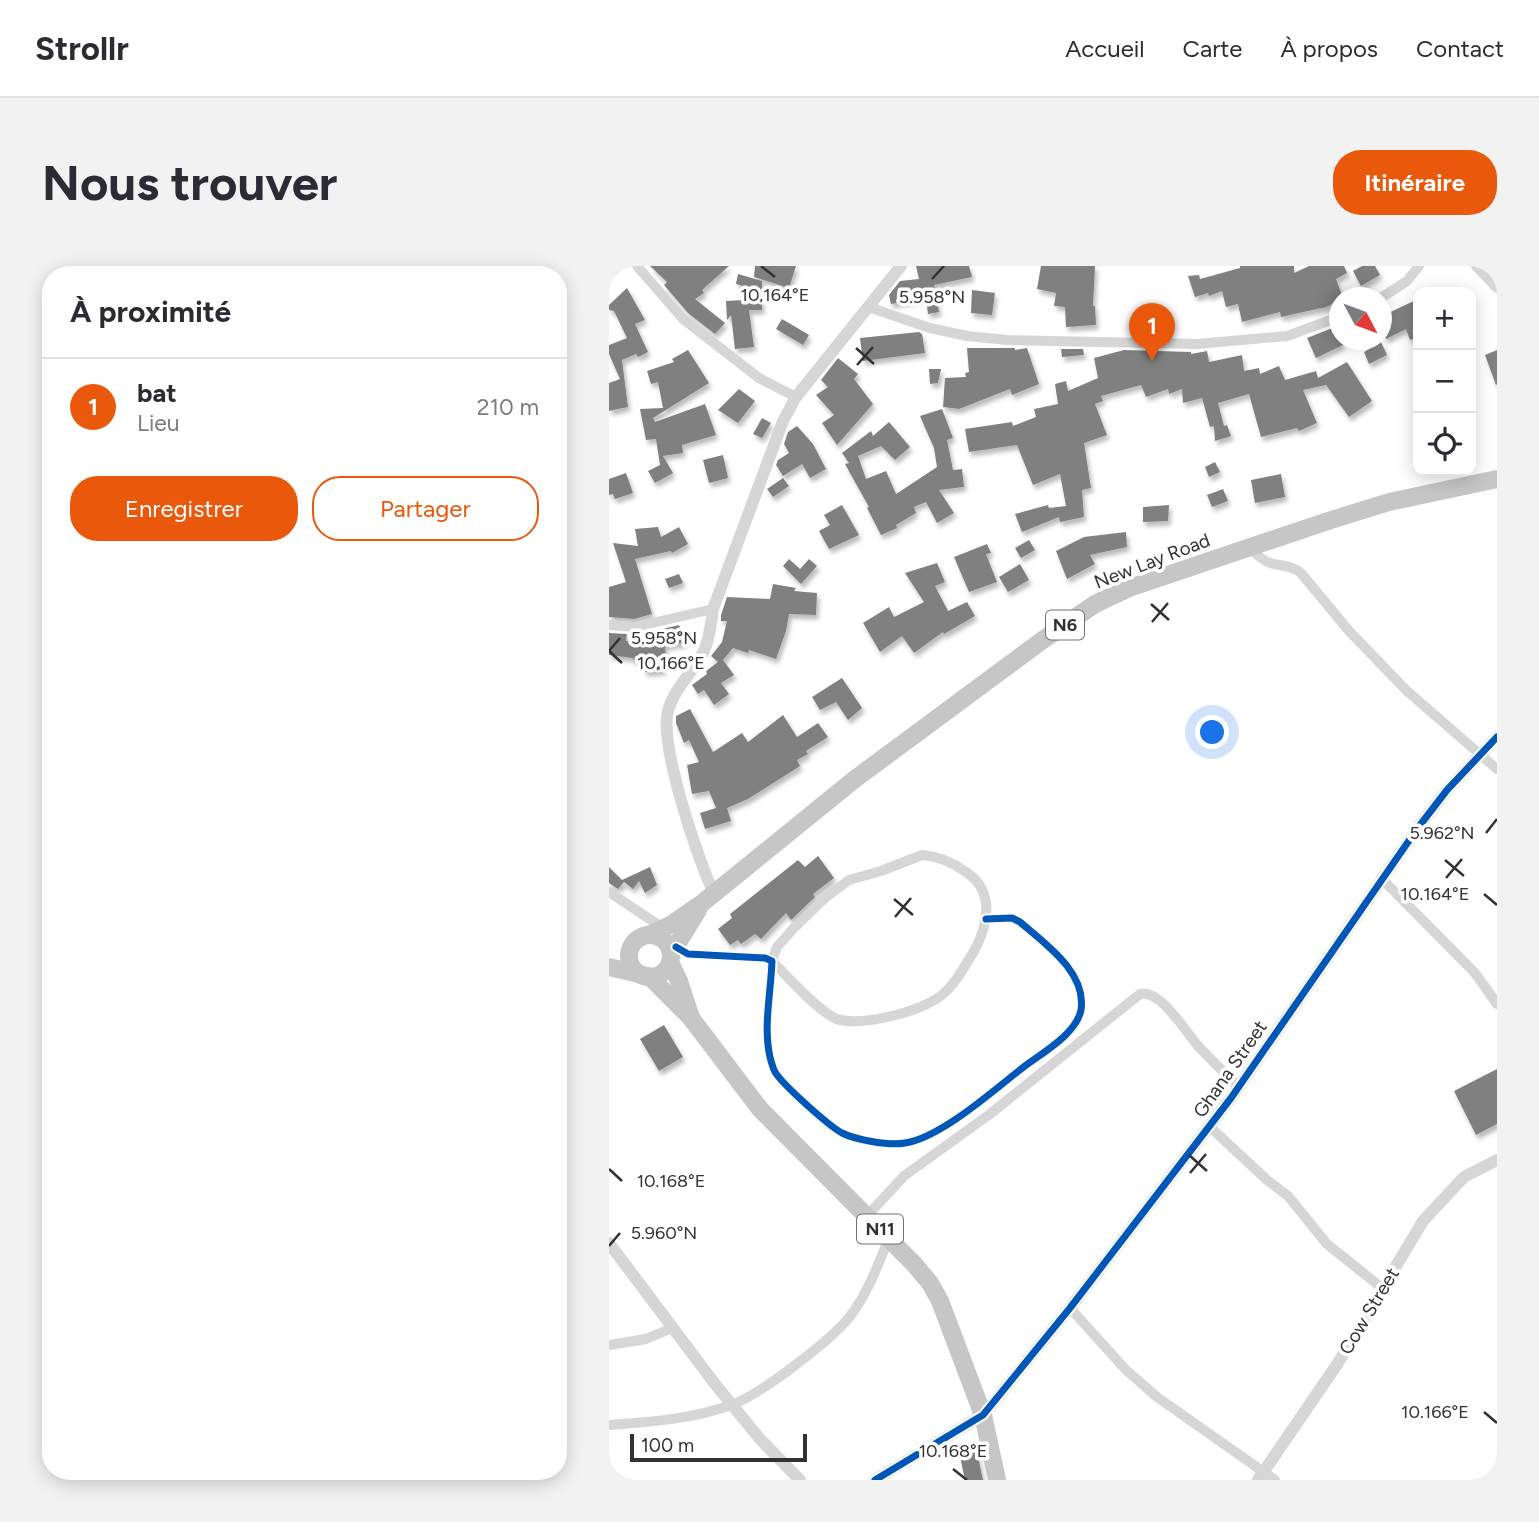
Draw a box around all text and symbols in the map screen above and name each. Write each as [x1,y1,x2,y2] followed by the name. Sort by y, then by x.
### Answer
[35,29,129,68] text: Strollr
[1065,34,1145,63] text: Accueil
[1183,34,1242,63] text: Carte
[1280,34,1378,63] text: À propos
[1416,34,1504,63] text: Contact
[1333,150,1497,215] button: Itinéraire
[42,153,337,212] text: Nous trouver
[741,284,809,306] text: 10.164°E
[899,286,965,308] text: 5.958°N
[1329,287,1392,350] north arrow
[1413,287,1476,476] map controls
[1413,287,1476,350] button: +
[70,293,231,330] text: À proximité
[1129,303,1175,361] pin: 1
[1413,350,1476,413] button: −
[137,377,177,409] text: bat
[88,393,98,421] text: 1
[477,393,539,421] text: 210 m
[137,409,180,437] text: Lieu
[1413,413,1476,476] button: locate
[70,476,298,541] button: Enregistrer
[312,476,539,541] button: Partager
[1091,528,1213,594] street label: New Lay Road
[1046,610,1084,640] road number: N6
[631,627,697,649] text: 5.958°N
[637,652,705,674] text: 10.166°E
[1195,715,1229,749] your location
[1409,822,1475,844] text: 5.962°N
[1401,883,1469,905] text: 10.164°E
[1188,1016,1272,1122] street label: Ghana Street
[637,1170,705,1192] text: 10.168°E
[857,1214,903,1244] road number: N11
[631,1222,697,1244] text: 5.960°N
[1334,1263,1404,1359] street label: Cow Street
[1401,1401,1469,1423] text: 10.166°E
[630,1431,807,1463] scale bar
[641,1434,694,1457] text: 100 m
[919,1440,987,1462] text: 10.168°E

